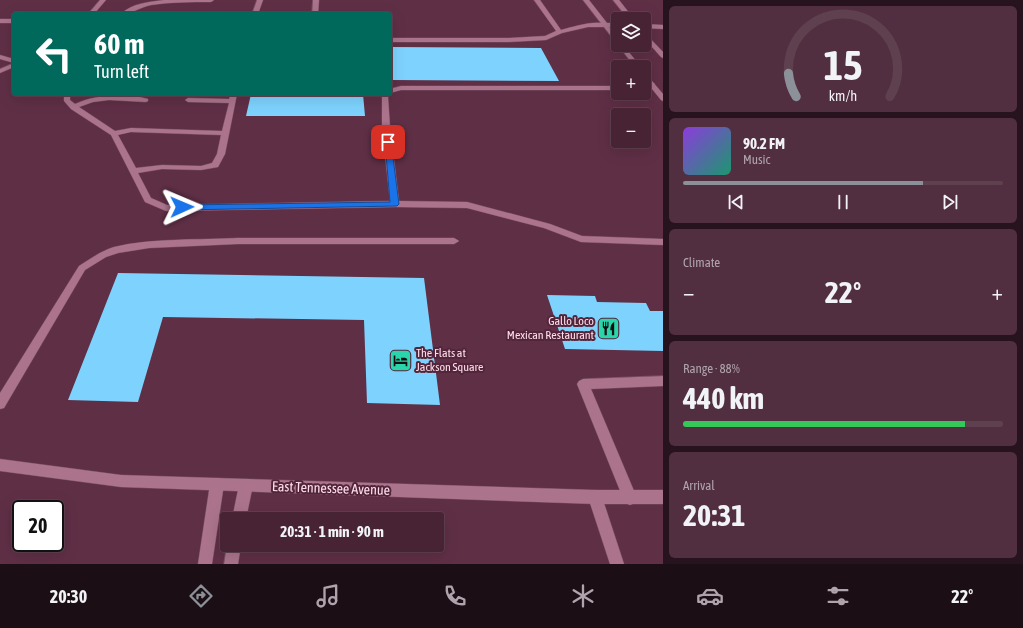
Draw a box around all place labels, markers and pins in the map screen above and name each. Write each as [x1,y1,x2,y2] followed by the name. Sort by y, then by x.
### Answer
[371,125,405,159] pin
[507,314,595,342] place label: Gallo Loco Mexican Restaurant
[596,315,622,341] restaurant icon: Gallo Loco Mexican Restaurant
[416,346,484,374] place label: The Flats at Jackson Square
[387,347,413,373] hotel icon: The Flats at Jackson Square

